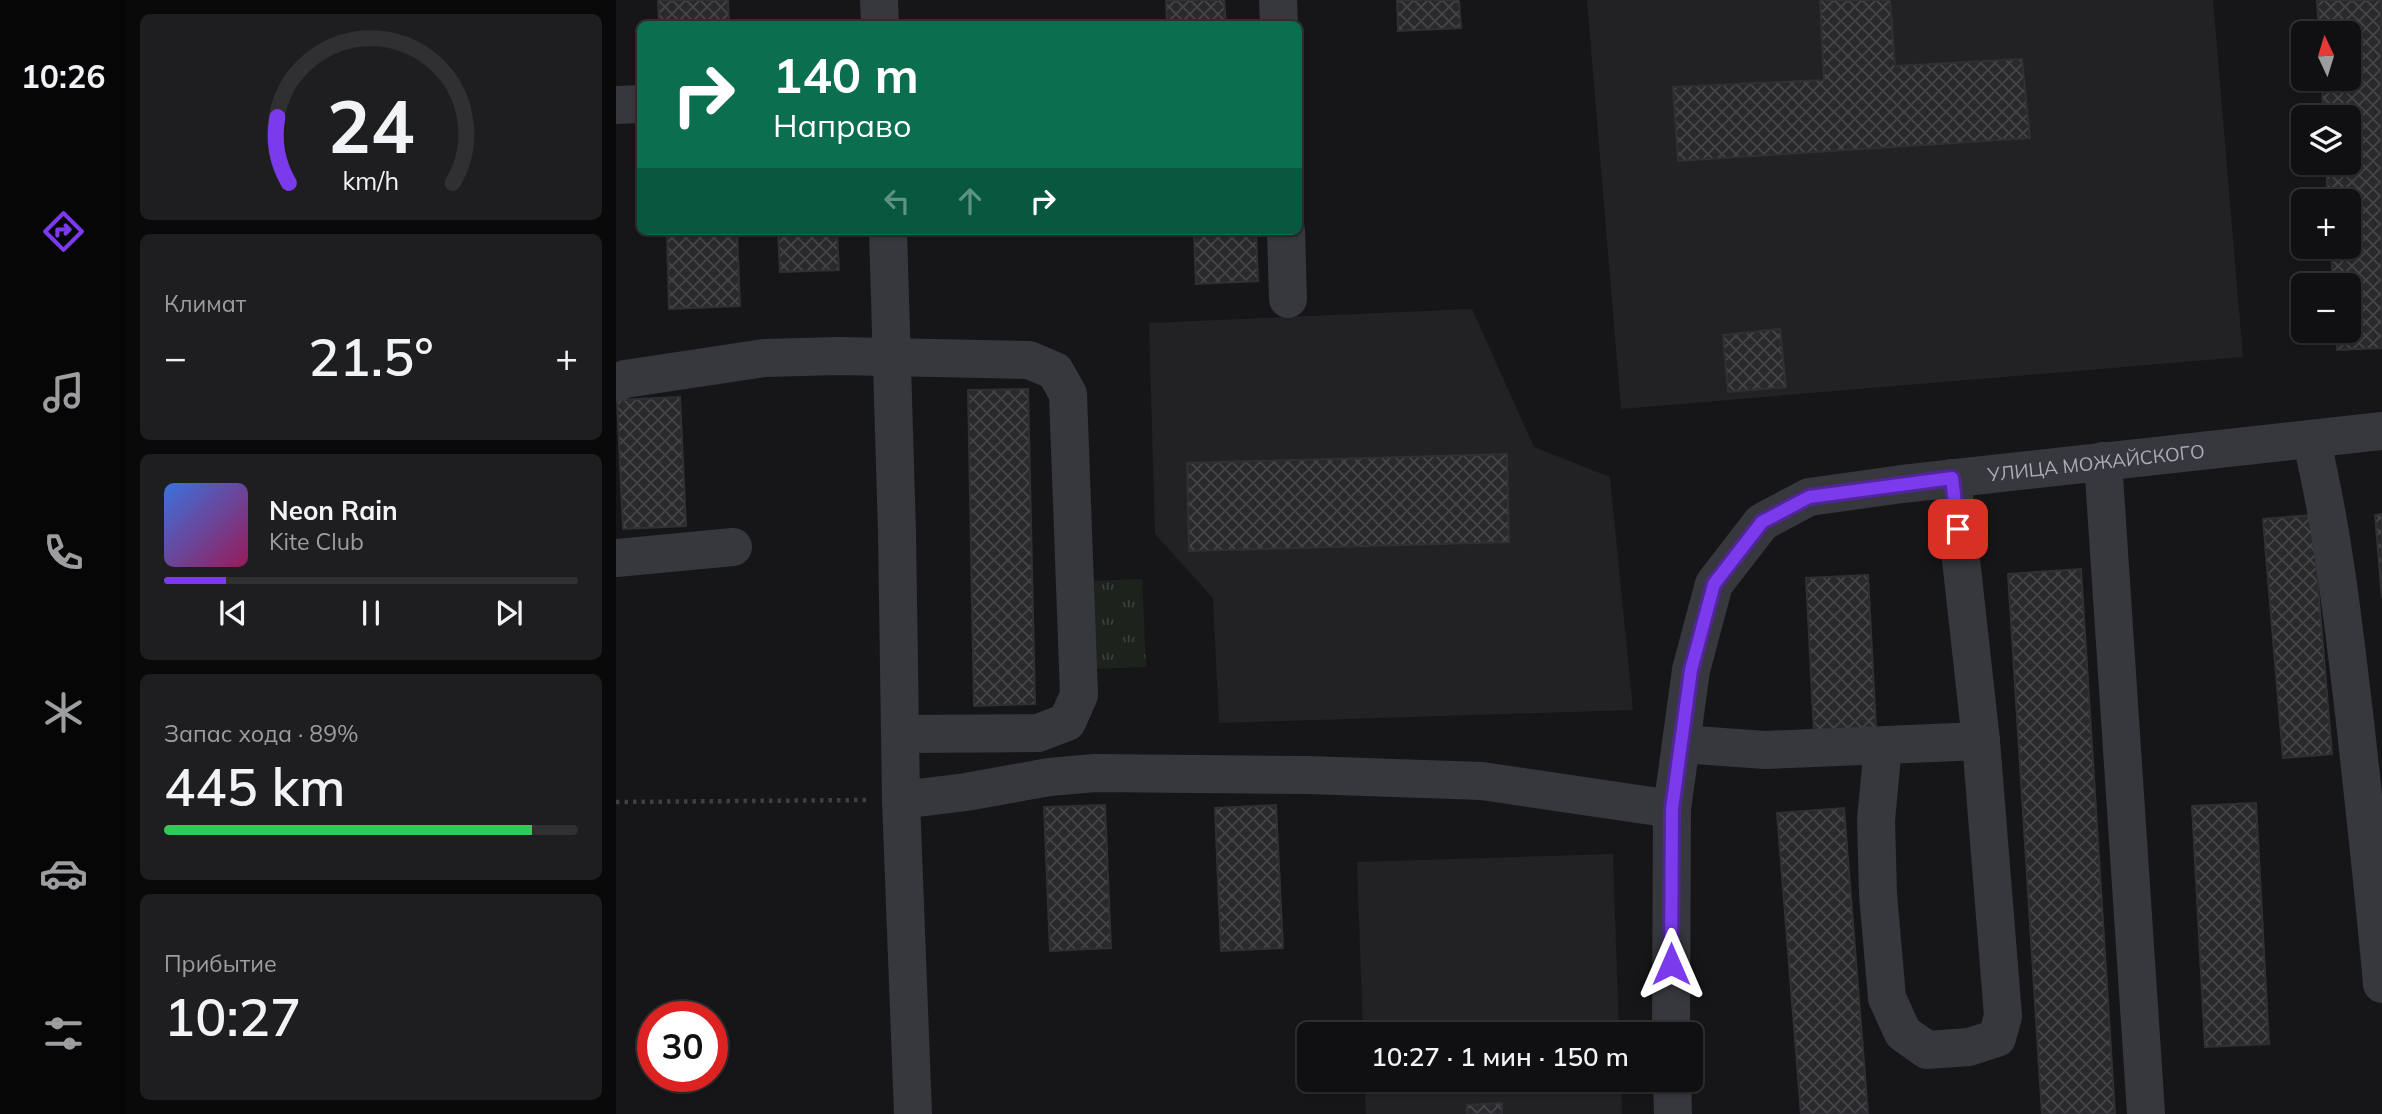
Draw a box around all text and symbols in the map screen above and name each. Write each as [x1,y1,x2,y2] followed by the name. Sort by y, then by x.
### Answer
[2291,21,2361,91] north arrow
[2291,21,2361,343] map controls
[773,44,919,105] text: 140 m
[658,49,749,140] icon: right
[21,56,105,96] text: 10:26
[327,80,415,171] text: 24
[773,105,912,145] text: Направо
[2291,105,2361,175] button: layers
[343,165,399,196] text: km/h
[878,182,916,220] icon: left
[951,182,989,220] icon: ahead
[1024,182,1062,220] icon: right
[2291,189,2361,259] button: +
[39,207,88,256] icon: directions
[2291,273,2361,343] button: −
[164,289,246,318] text: Климат
[308,324,434,389] text: 21.5°
[164,333,187,381] text: −
[555,333,578,381] text: +
[39,368,88,417] icon: music
[1985,439,2206,487] street label: УЛИЦА МОЖАЙСКОГО
[269,494,398,527] text: Neon Rain
[1928,499,1988,559] pin
[1939,510,1977,548] icon: arrive
[269,527,364,556] text: Kite Club
[39,528,88,577] icon: phone
[214,594,252,632] icon: previous
[352,594,390,632] icon: pause
[490,594,528,632] icon: next
[39,688,88,737] icon: climate
[164,719,359,748] text: Запас хода · 89%
[164,754,345,819] text: 445 km
[39,849,88,898] icon: car
[1634,927,1708,1001] position arrow
[164,949,277,978] text: Прибытие
[164,984,301,1049] text: 10:27
[637,1001,728,1092] speed limit sign: 30
[39,1009,88,1058] icon: filters
[1371,1040,1629,1073] text: 10:27 · 1 мин · 150 m

